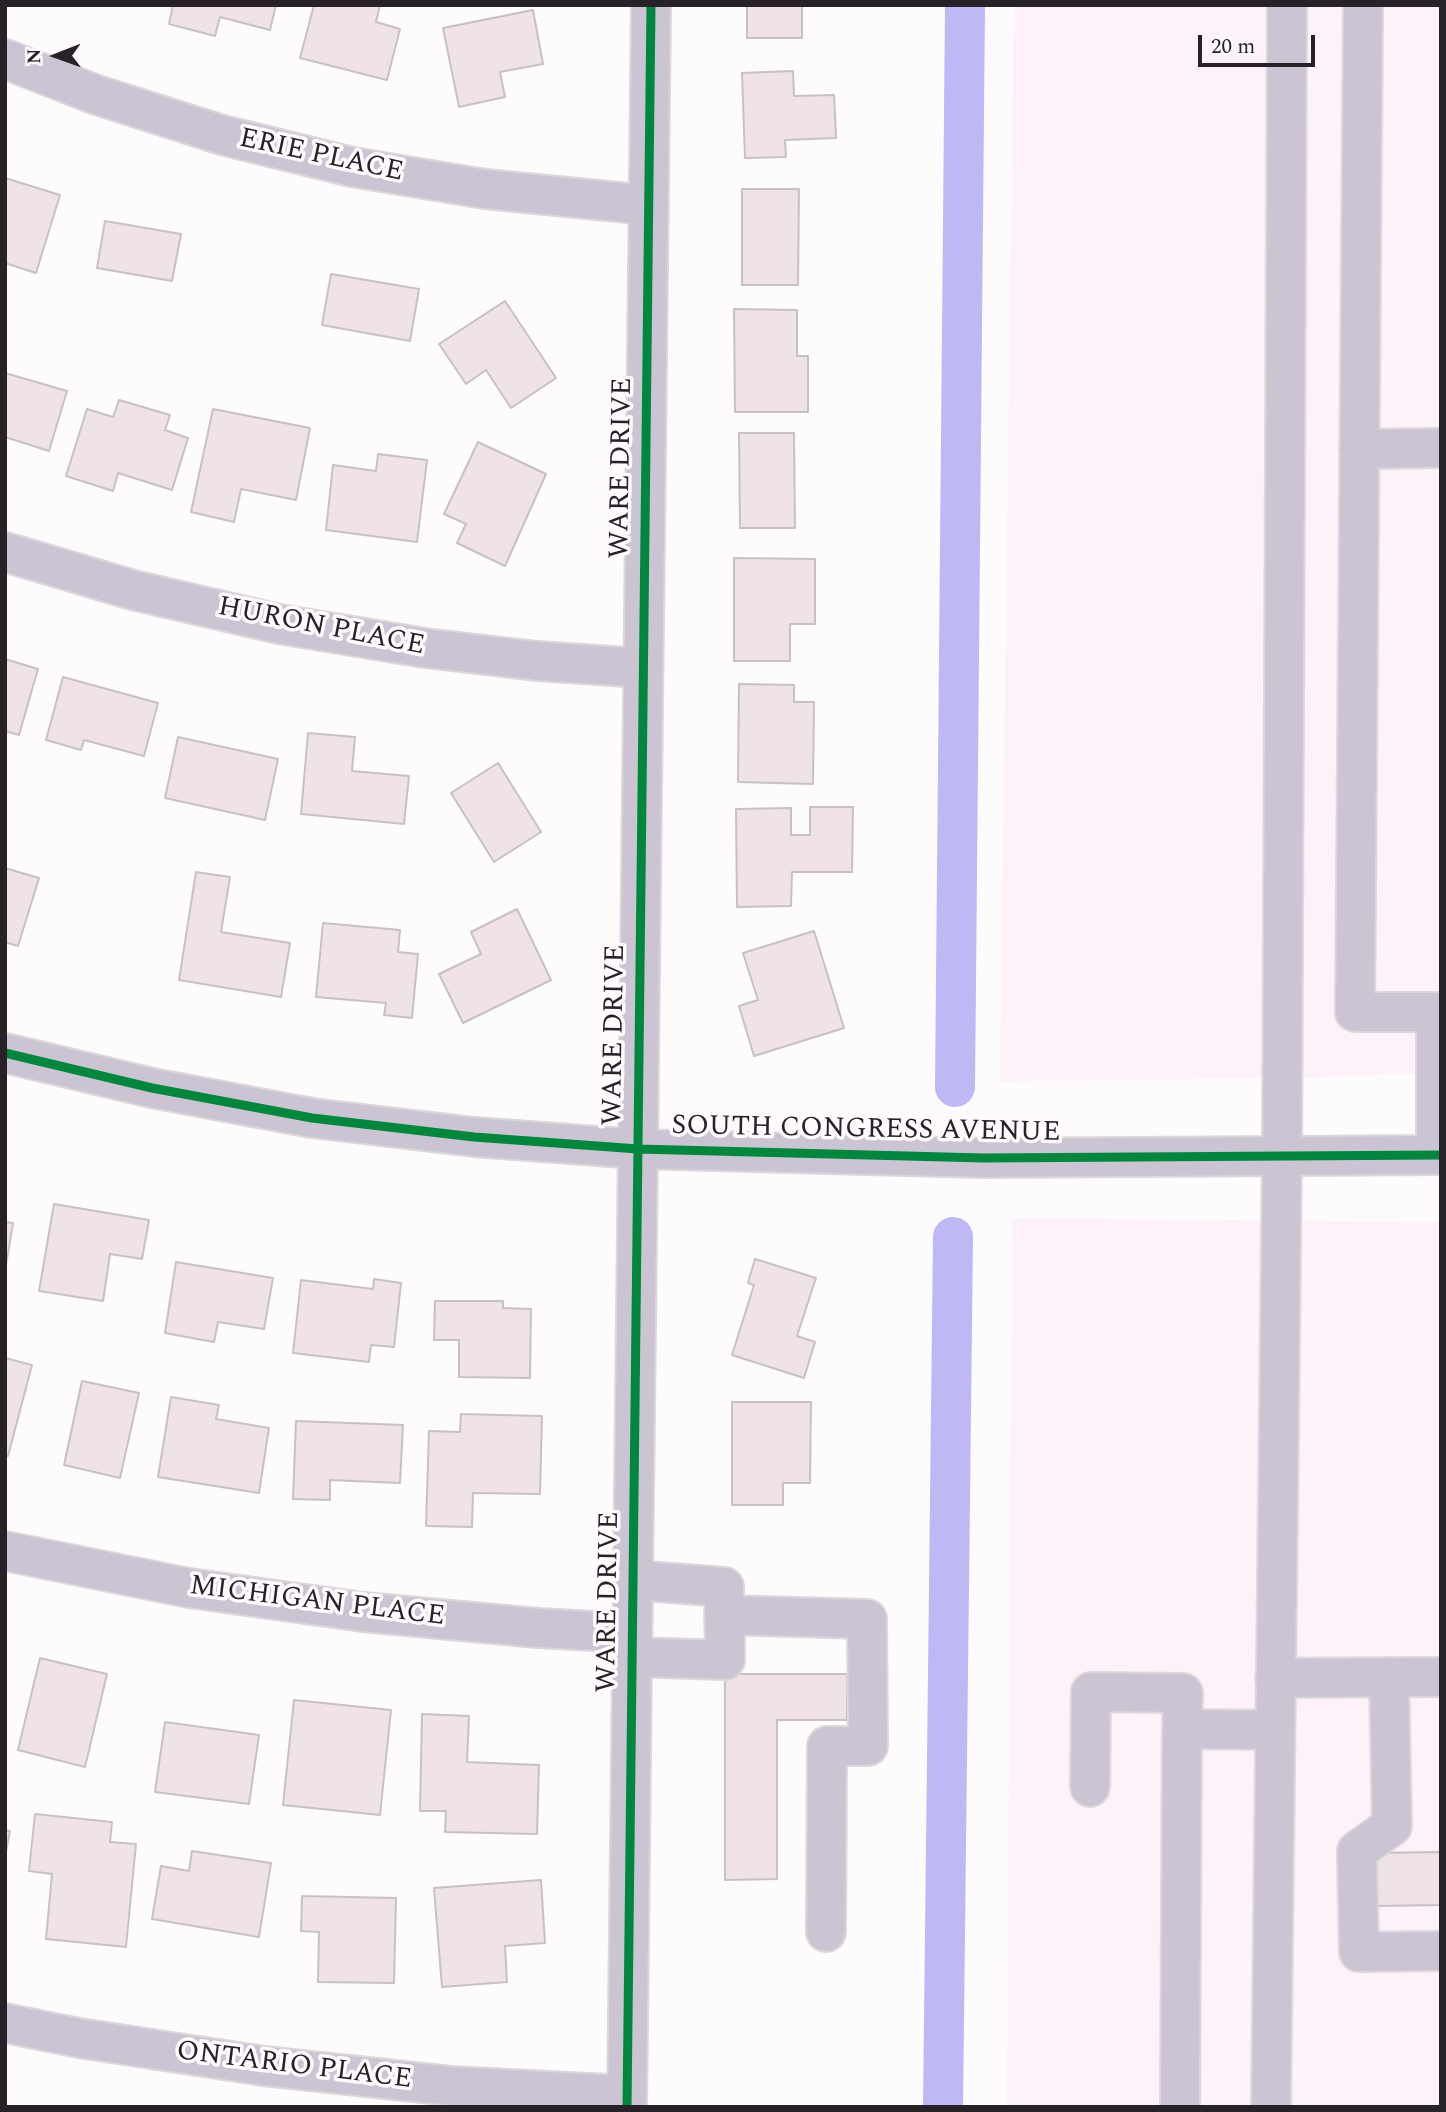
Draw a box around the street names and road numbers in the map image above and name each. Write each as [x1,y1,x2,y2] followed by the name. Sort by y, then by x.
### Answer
[236,123,406,191] street label: ERIE PLACE
[605,377,641,559] street label: WARE DRIVE
[215,592,427,664] street label: HURON PLACE
[598,944,634,1126] street label: WARE DRIVE
[671,1111,1061,1151] street label: SOUTH CONGRESS AVENUE
[592,1511,628,1693] street label: WARE DRIVE
[188,1571,446,1635] street label: MICHIGAN PLACE
[174,2036,414,2098] street label: ONTARIO PLACE

